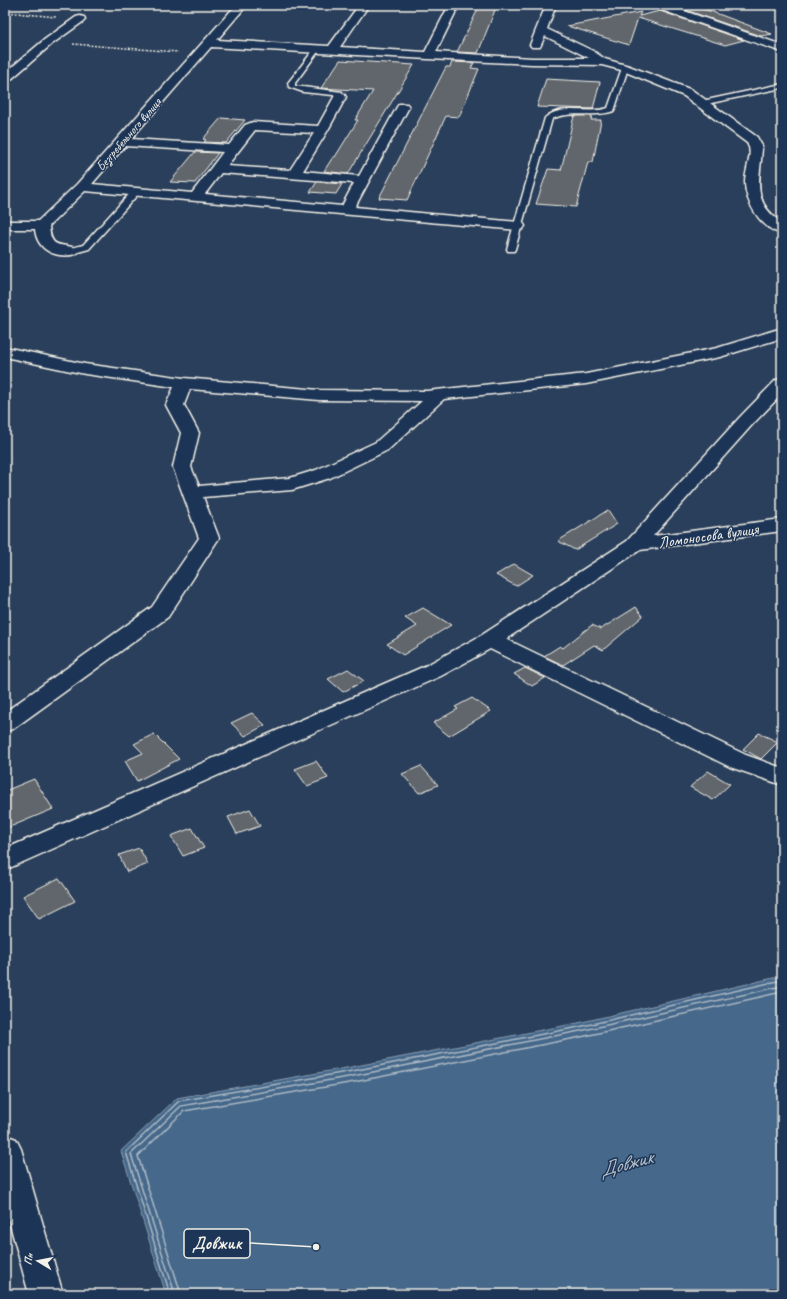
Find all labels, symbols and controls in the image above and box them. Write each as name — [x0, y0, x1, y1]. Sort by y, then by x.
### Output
street label: Безгребельного вулиця — [93, 94, 165, 174]
street label: Ломоносова вулиця — [657, 519, 760, 553]
water label: Довжик — [596, 1143, 659, 1183]
callout: Довжик — [184, 1229, 250, 1258]
text: Довжик — [192, 1233, 243, 1254]
north arrow — [18, 1241, 58, 1281]
text: Пн — [20, 1251, 36, 1266]

